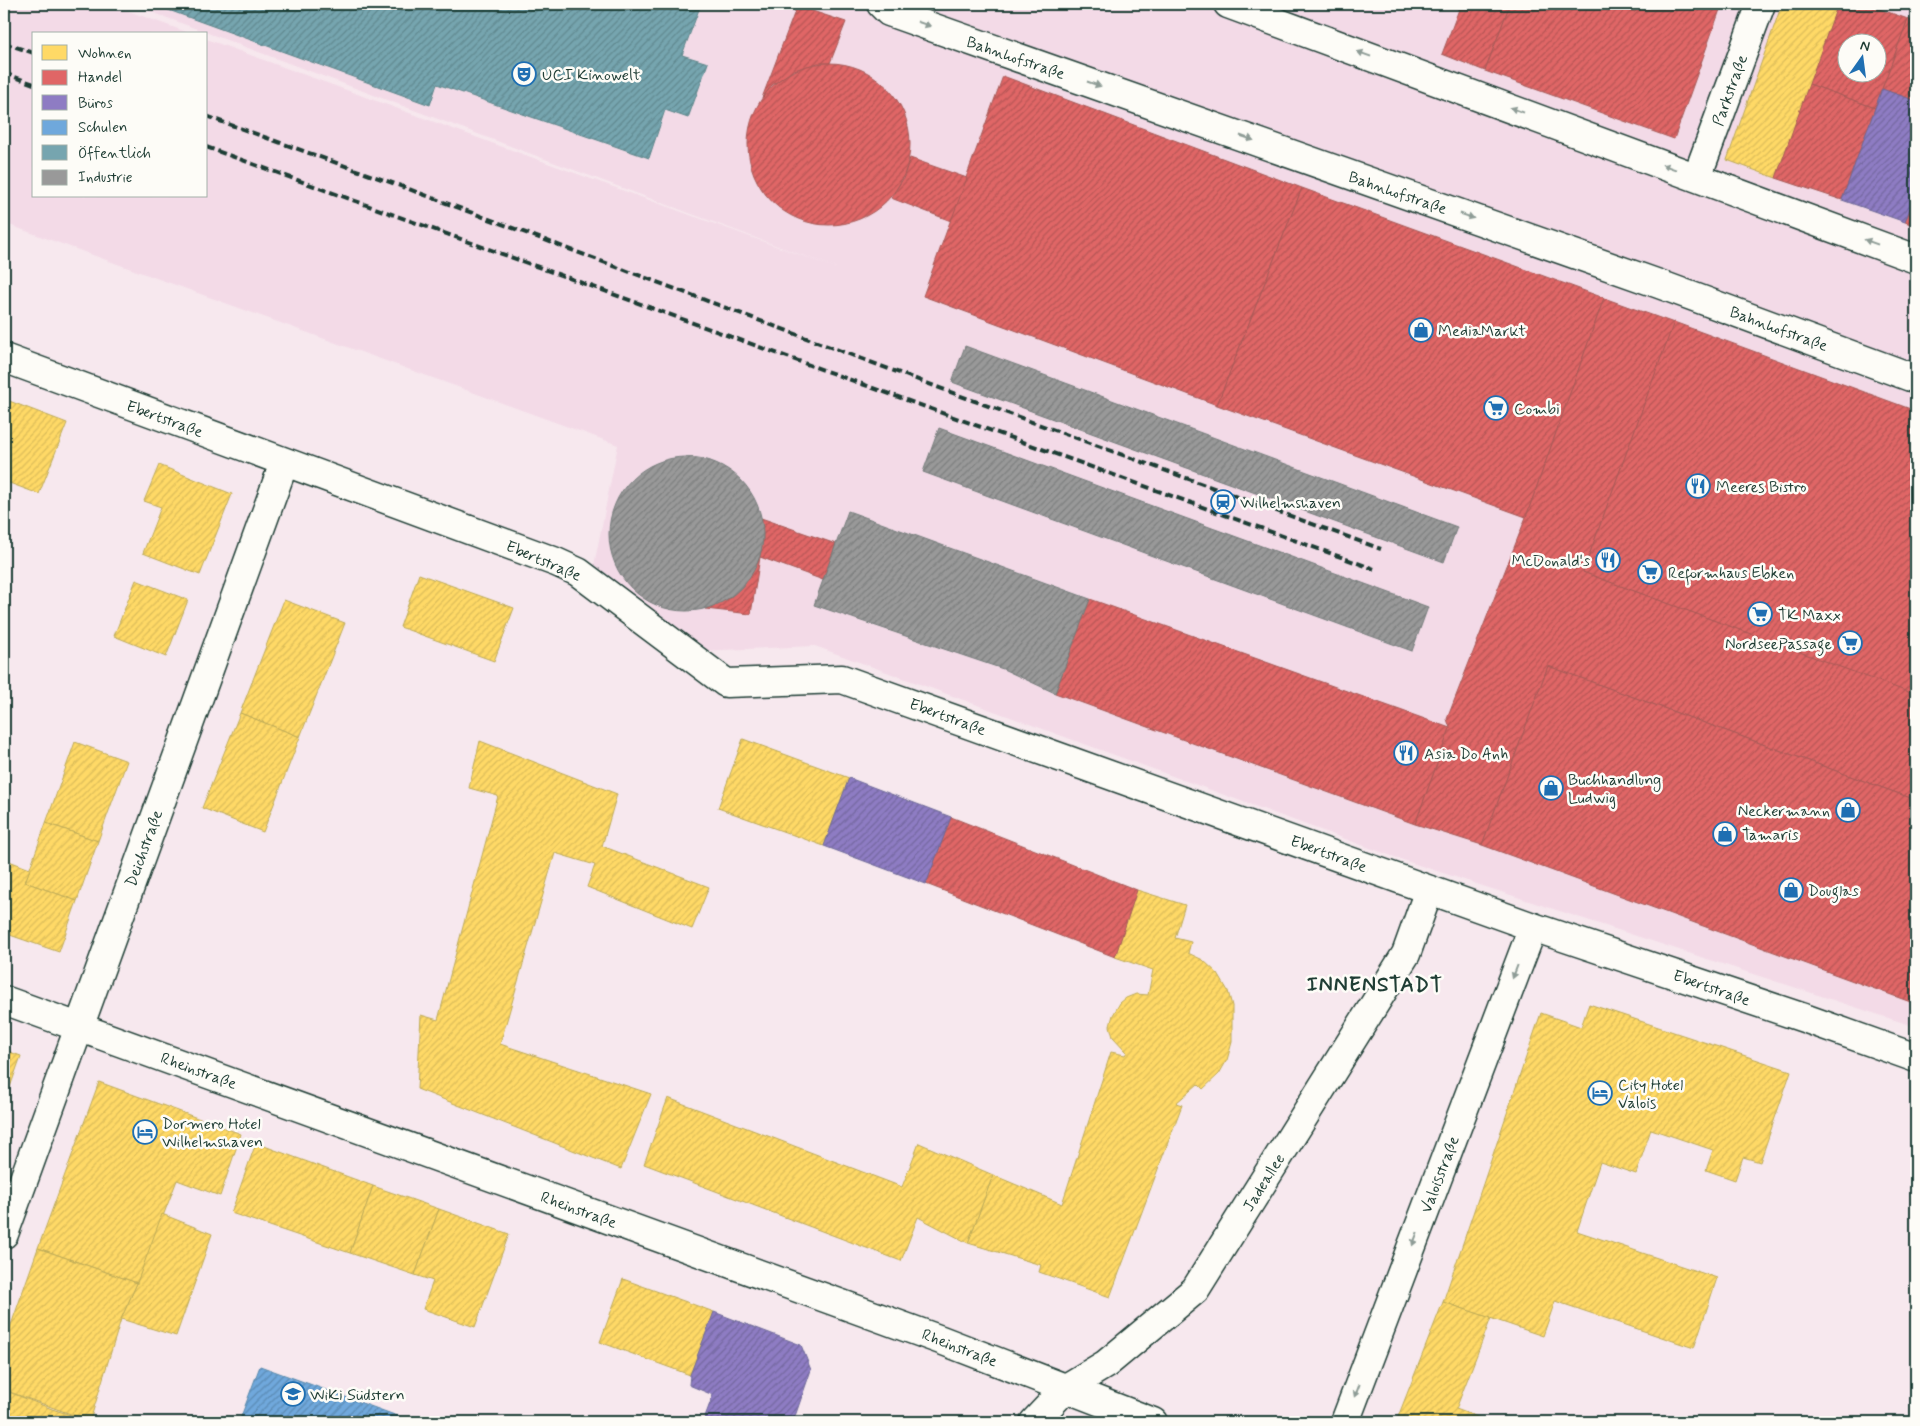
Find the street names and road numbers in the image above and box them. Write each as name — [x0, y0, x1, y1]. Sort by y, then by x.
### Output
street label: Bahnhofstraße — [963, 32, 1068, 85]
street label: Parkstraße — [1708, 52, 1753, 129]
street label: Bahnhofstraße — [1345, 167, 1450, 220]
street label: Bahnhofstraße — [1727, 302, 1831, 357]
street label: Ebertstraße — [123, 396, 206, 443]
street label: Ebertstraße — [502, 536, 585, 587]
street label: Ebertstraße — [906, 694, 989, 741]
street label: Deichstraße — [121, 807, 168, 890]
street label: Ebertstraße — [1287, 831, 1370, 878]
street label: Ebertstraße — [1670, 965, 1753, 1011]
street label: Rheinstraße — [158, 1048, 240, 1095]
street label: Valoisstraße — [1416, 1133, 1465, 1216]
street label: Jadeallee — [1238, 1150, 1290, 1216]
street label: Rheinstraße — [538, 1187, 620, 1234]
street label: Rheinstraße — [919, 1324, 1000, 1372]

